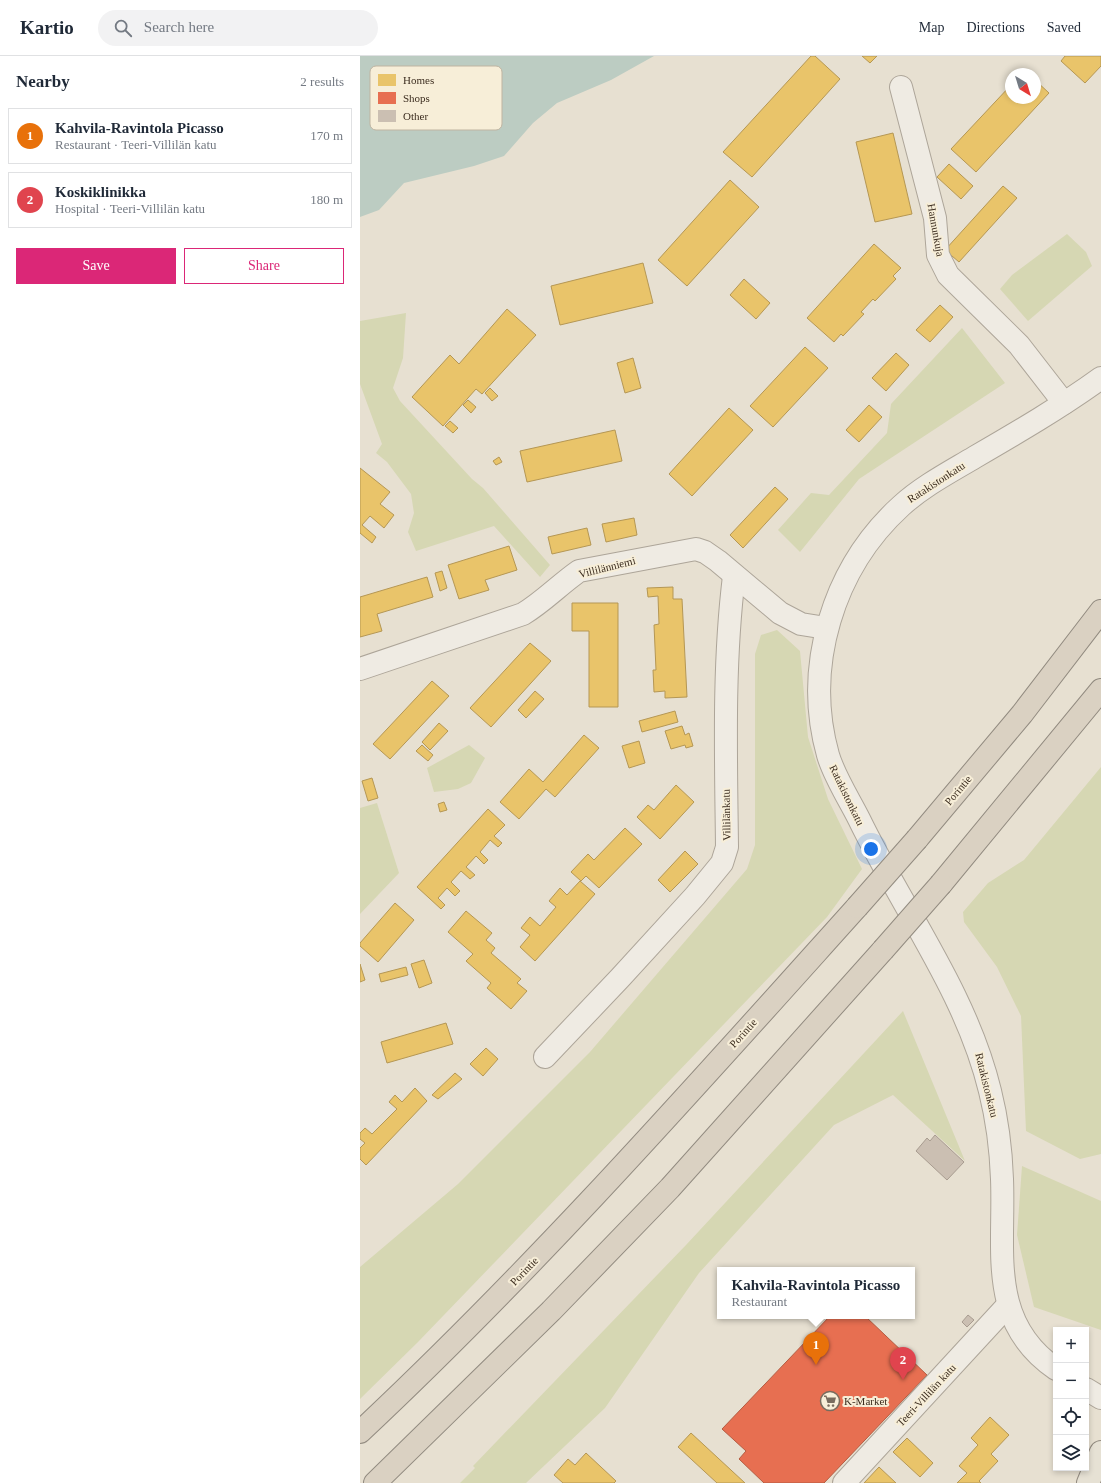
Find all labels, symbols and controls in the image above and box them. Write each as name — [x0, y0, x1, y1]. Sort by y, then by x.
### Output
search box — [98, 10, 378, 46]
text: Kartio — [20, 17, 74, 38]
icon: search — [112, 17, 134, 39]
text: Search here — [144, 19, 214, 35]
text: Map — [919, 20, 944, 35]
text: Directions — [966, 20, 1025, 35]
text: Saved — [1047, 20, 1081, 35]
legend — [370, 66, 502, 130]
north arrow — [1005, 68, 1041, 104]
text: Nearby — [16, 72, 70, 91]
text: 2 results — [300, 74, 344, 89]
text: Homes — [403, 74, 434, 86]
text: Shops — [403, 92, 430, 104]
text: Other — [403, 110, 428, 122]
text: Kahvila-Ravintola Picasso — [55, 120, 224, 136]
text: 1 — [27, 128, 33, 143]
text: 170 m — [310, 128, 343, 143]
text: Restaurant · Teeri-Villilän katu — [55, 137, 217, 152]
text: Koskiklinikka — [55, 184, 146, 200]
text: 2 — [27, 192, 33, 207]
text: 180 m — [310, 192, 343, 207]
text: Hospital · Teeri-Villilän katu — [55, 201, 205, 216]
street label: Hannunkuja — [925, 202, 947, 258]
button: Save — [16, 248, 176, 284]
button: Share — [184, 248, 344, 284]
street label: Ratakistonkatu — [905, 459, 967, 505]
street label: Villilänniemi — [577, 554, 637, 580]
street label: Ratakistonkatu — [827, 763, 867, 828]
street label: Porintie — [942, 773, 974, 807]
street label: Villilänkatu — [720, 788, 732, 841]
your location — [861, 839, 881, 859]
street label: Porintie — [727, 1016, 759, 1050]
street label: Ratakistonkatu — [973, 1052, 1001, 1119]
street label: Porintie — [508, 1254, 540, 1288]
popup — [717, 1267, 915, 1319]
text: Kahvila-Ravintola Picasso — [732, 1277, 900, 1293]
text: Restaurant — [732, 1294, 787, 1309]
map controls — [1053, 1327, 1089, 1471]
button: + — [1053, 1327, 1089, 1363]
pin: 1 — [803, 1332, 829, 1365]
pin: 2 — [890, 1347, 916, 1380]
street label: Teeri-Villilän katu — [894, 1361, 958, 1429]
button: − — [1053, 1363, 1089, 1399]
supermarket icon: K-Market — [819, 1390, 841, 1412]
place label: K-Market — [844, 1395, 887, 1407]
button: locate — [1053, 1399, 1089, 1435]
button: layers — [1053, 1435, 1089, 1471]

